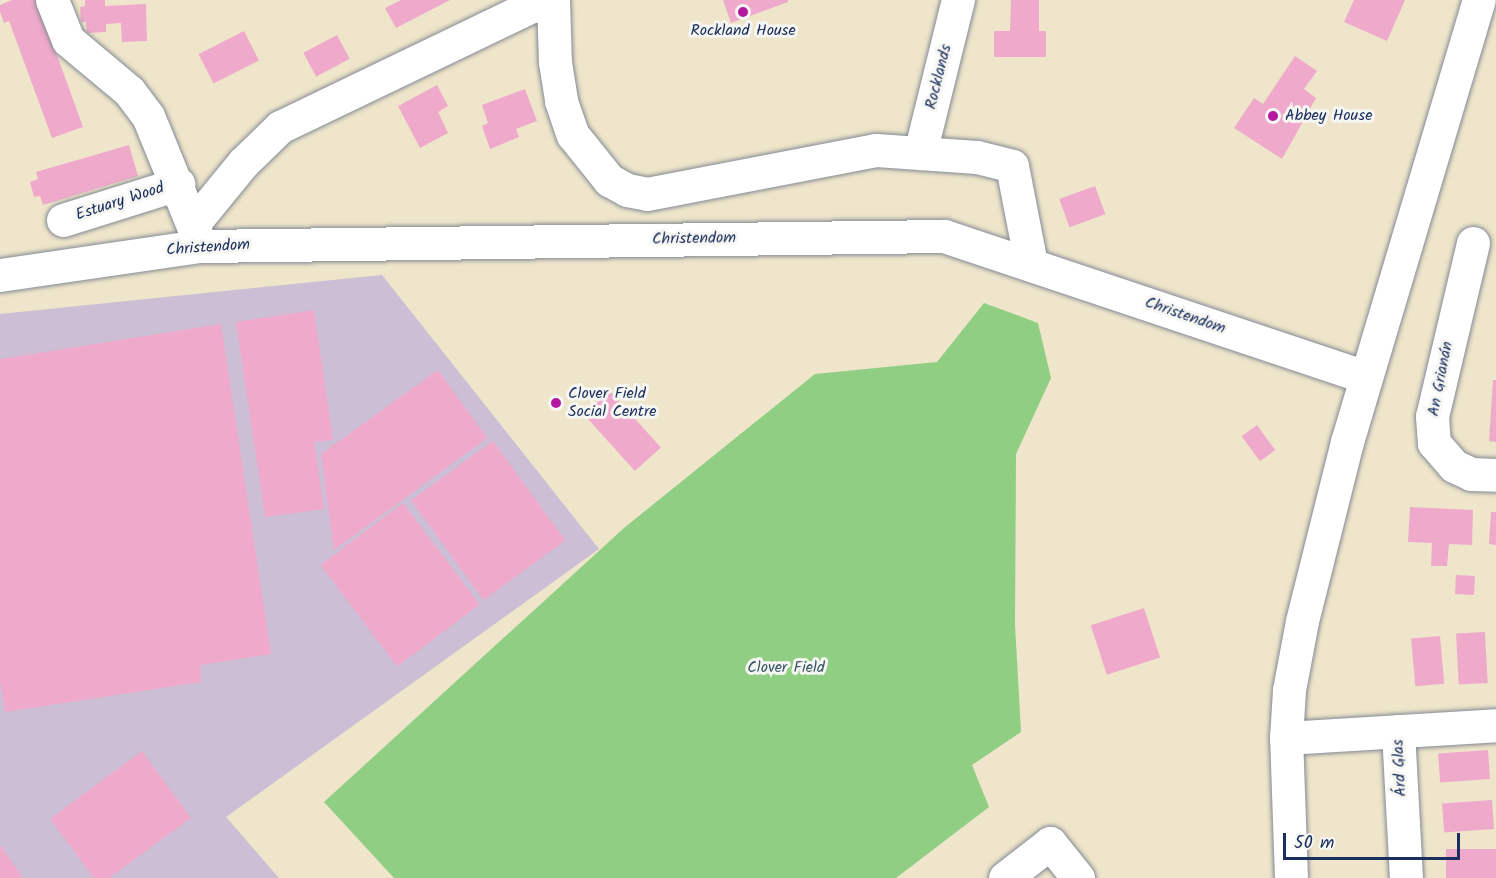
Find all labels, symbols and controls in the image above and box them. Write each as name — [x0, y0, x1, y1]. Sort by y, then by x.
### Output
marker: Rockland House — [736, 5, 750, 19]
place label: Rockland House — [690, 21, 796, 41]
street label: Rocklands — [922, 43, 956, 111]
place label: Abbey House — [1285, 106, 1372, 126]
marker: Abbey House — [1266, 109, 1280, 123]
street label: Estuary Wood — [73, 179, 167, 225]
street label: Christendom — [652, 229, 736, 249]
street label: Christendom — [165, 235, 251, 261]
street label: Christendom — [1142, 293, 1228, 339]
street label: An Grianán — [1424, 340, 1458, 418]
place label: Clover Field Social Centre — [568, 384, 657, 422]
marker: Clover Field Social Centre — [549, 396, 563, 410]
park label: Clover Field — [747, 658, 825, 678]
street label: Árd Glas — [1389, 739, 1411, 797]
scale bar — [1286, 821, 1463, 859]
text: 50 m — [1294, 829, 1334, 858]

